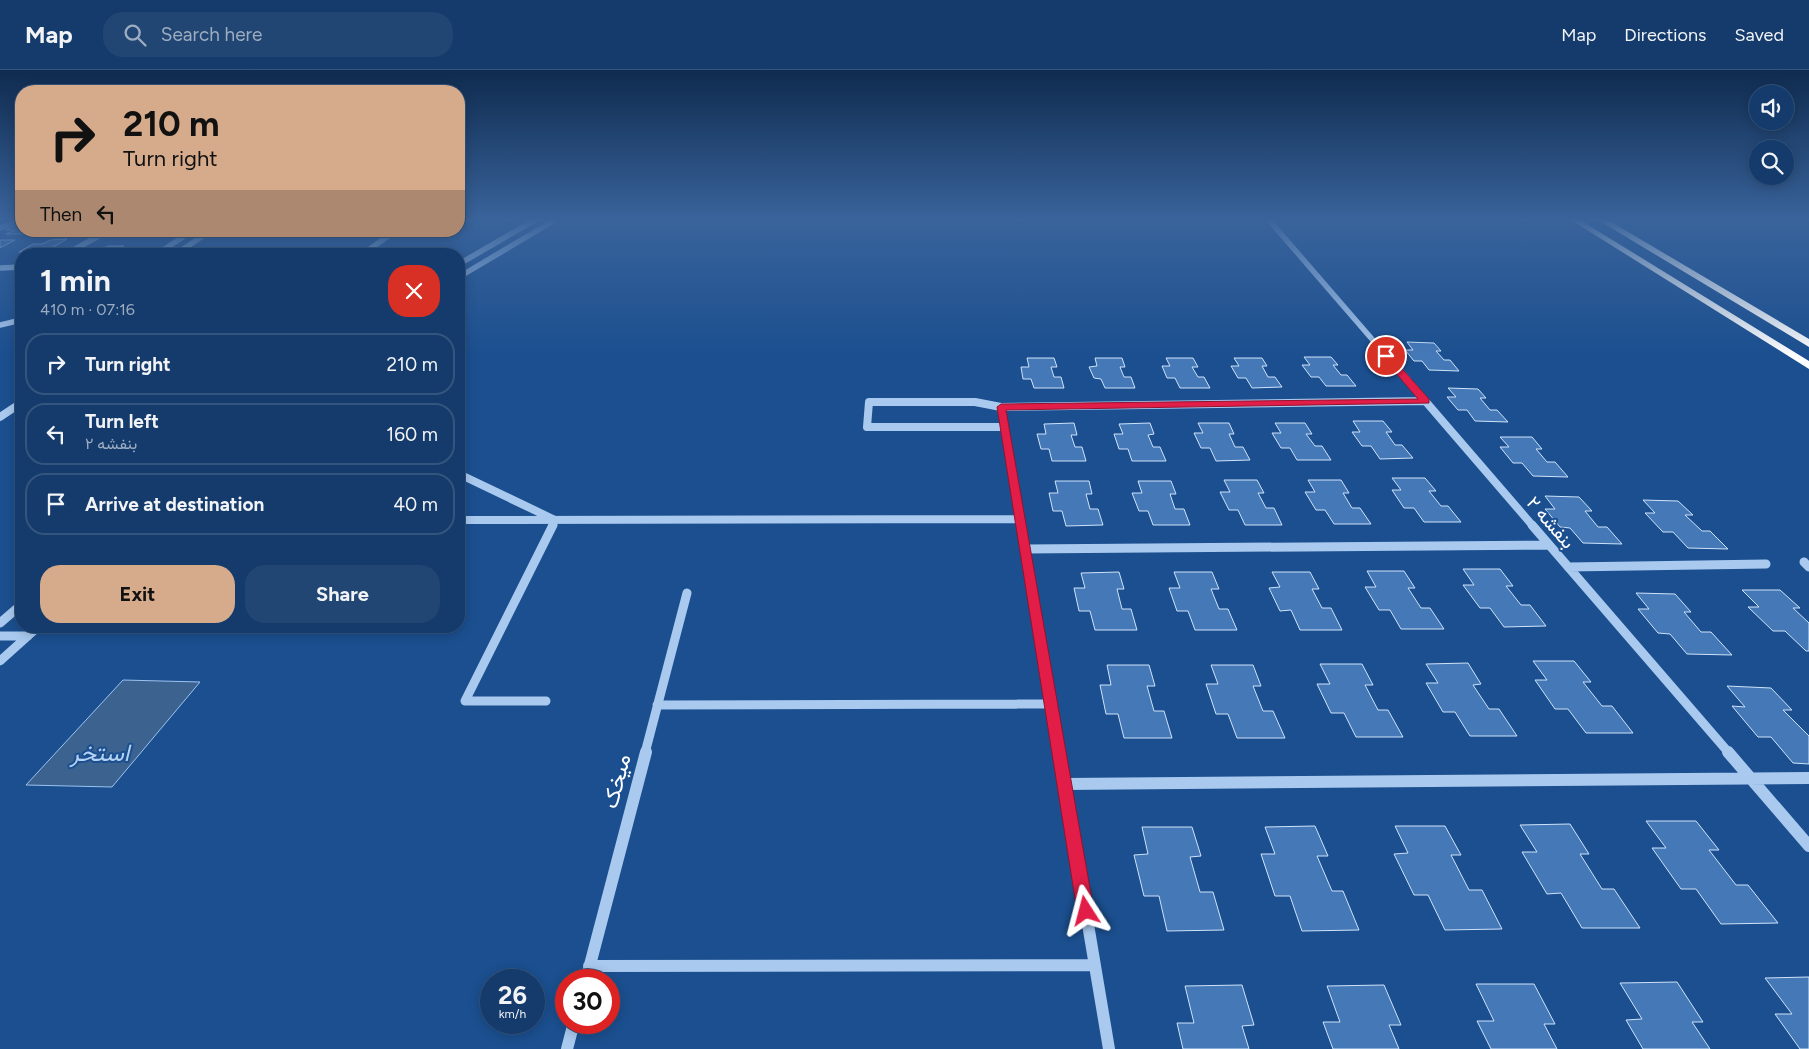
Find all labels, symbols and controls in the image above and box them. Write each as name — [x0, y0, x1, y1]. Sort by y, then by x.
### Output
search box — [103, 12, 453, 57]
text: Map — [25, 20, 73, 49]
icon: search — [121, 21, 149, 49]
text: Search here — [161, 23, 262, 46]
text: Map — [1561, 24, 1596, 46]
text: Directions — [1624, 24, 1706, 46]
text: Saved — [1734, 24, 1784, 46]
map controls — [1749, 85, 1794, 185]
button: sound — [1749, 85, 1794, 130]
text: 210 m — [123, 103, 220, 145]
icon: right — [40, 105, 105, 170]
button: search — [1749, 140, 1794, 185]
text: Turn right — [123, 145, 218, 172]
icon: left — [92, 200, 120, 228]
text: Then — [40, 203, 82, 226]
text: 1 min — [40, 262, 111, 299]
button: close — [388, 265, 440, 317]
text: 410 m · 07:16 — [40, 300, 135, 319]
pin — [1365, 335, 1407, 377]
icon: arrive — [1372, 342, 1400, 370]
icon: right — [42, 350, 70, 378]
text: Turn right — [85, 353, 171, 376]
text: 210 m — [386, 353, 438, 376]
text: Turn left — [85, 410, 159, 433]
icon: left — [42, 420, 70, 448]
text: 160 m — [386, 423, 438, 446]
text: بنفشه ۲ — [85, 434, 137, 453]
icon: arrive — [42, 490, 70, 518]
street label: بنفشه ۲ — [1522, 491, 1580, 553]
text: Arrive at destination — [85, 493, 264, 516]
text: 40 m — [393, 493, 438, 516]
button: Exit — [40, 565, 235, 623]
button: Share — [245, 565, 440, 623]
water label: استخر — [69, 738, 132, 768]
street label: میخک — [596, 751, 637, 811]
position arrow — [1059, 884, 1111, 936]
speed limit sign: 30 — [555, 969, 620, 1034]
text: 26 — [498, 980, 527, 1010]
text: km/h — [499, 1007, 526, 1021]

